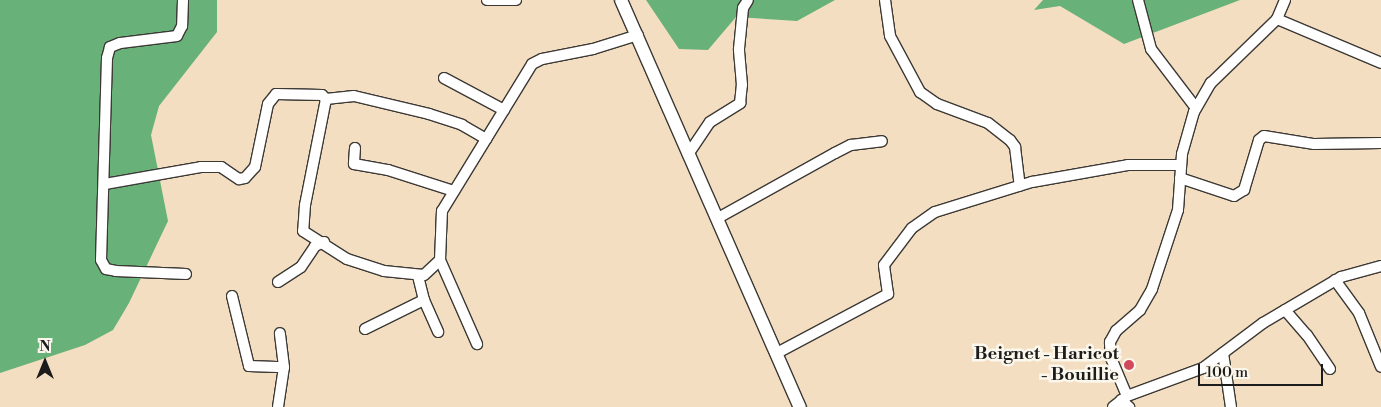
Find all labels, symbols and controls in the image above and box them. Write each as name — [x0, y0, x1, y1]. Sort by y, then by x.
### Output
north arrow — [20, 337, 70, 387]
text: N — [39, 338, 51, 356]
place label: Beignet - Haricot - Bouillie — [974, 344, 1119, 386]
scale bar — [1201, 354, 1326, 386]
marker: Beignet - Haricot - Bouillie — [1123, 359, 1135, 371]
text: 100 m — [1206, 363, 1248, 382]

